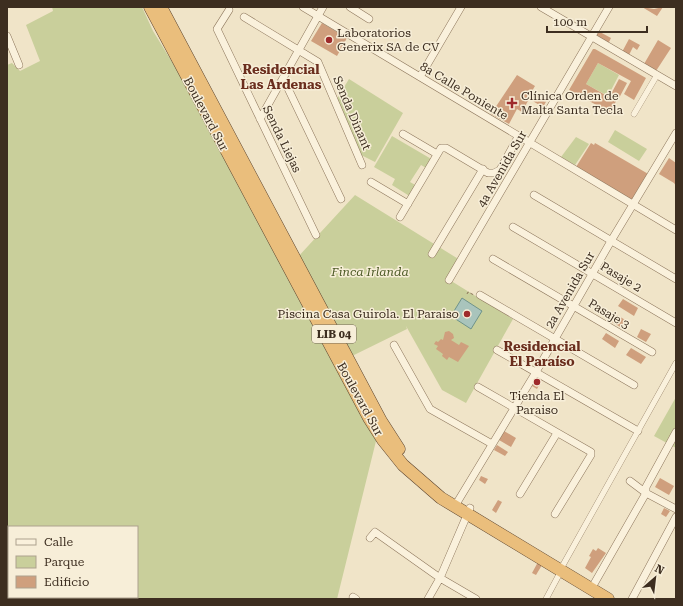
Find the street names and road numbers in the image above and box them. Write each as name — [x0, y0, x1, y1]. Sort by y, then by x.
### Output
street label: 8a Calle Poniente — [418, 59, 511, 123]
street label: Senda Dinant — [330, 74, 374, 152]
street label: Boulevard Sur — [181, 75, 231, 153]
street label: Senda Liejas — [260, 103, 304, 175]
street label: 4a Avenida Sur — [474, 128, 530, 210]
street label: 2a Avenida Sur — [542, 249, 598, 331]
street label: Pasaje 2 — [598, 259, 645, 295]
street label: Pasaje 3 — [586, 296, 633, 332]
road number: LIB 04 — [312, 325, 356, 343]
street label: Boulevard Sur — [334, 360, 386, 438]

